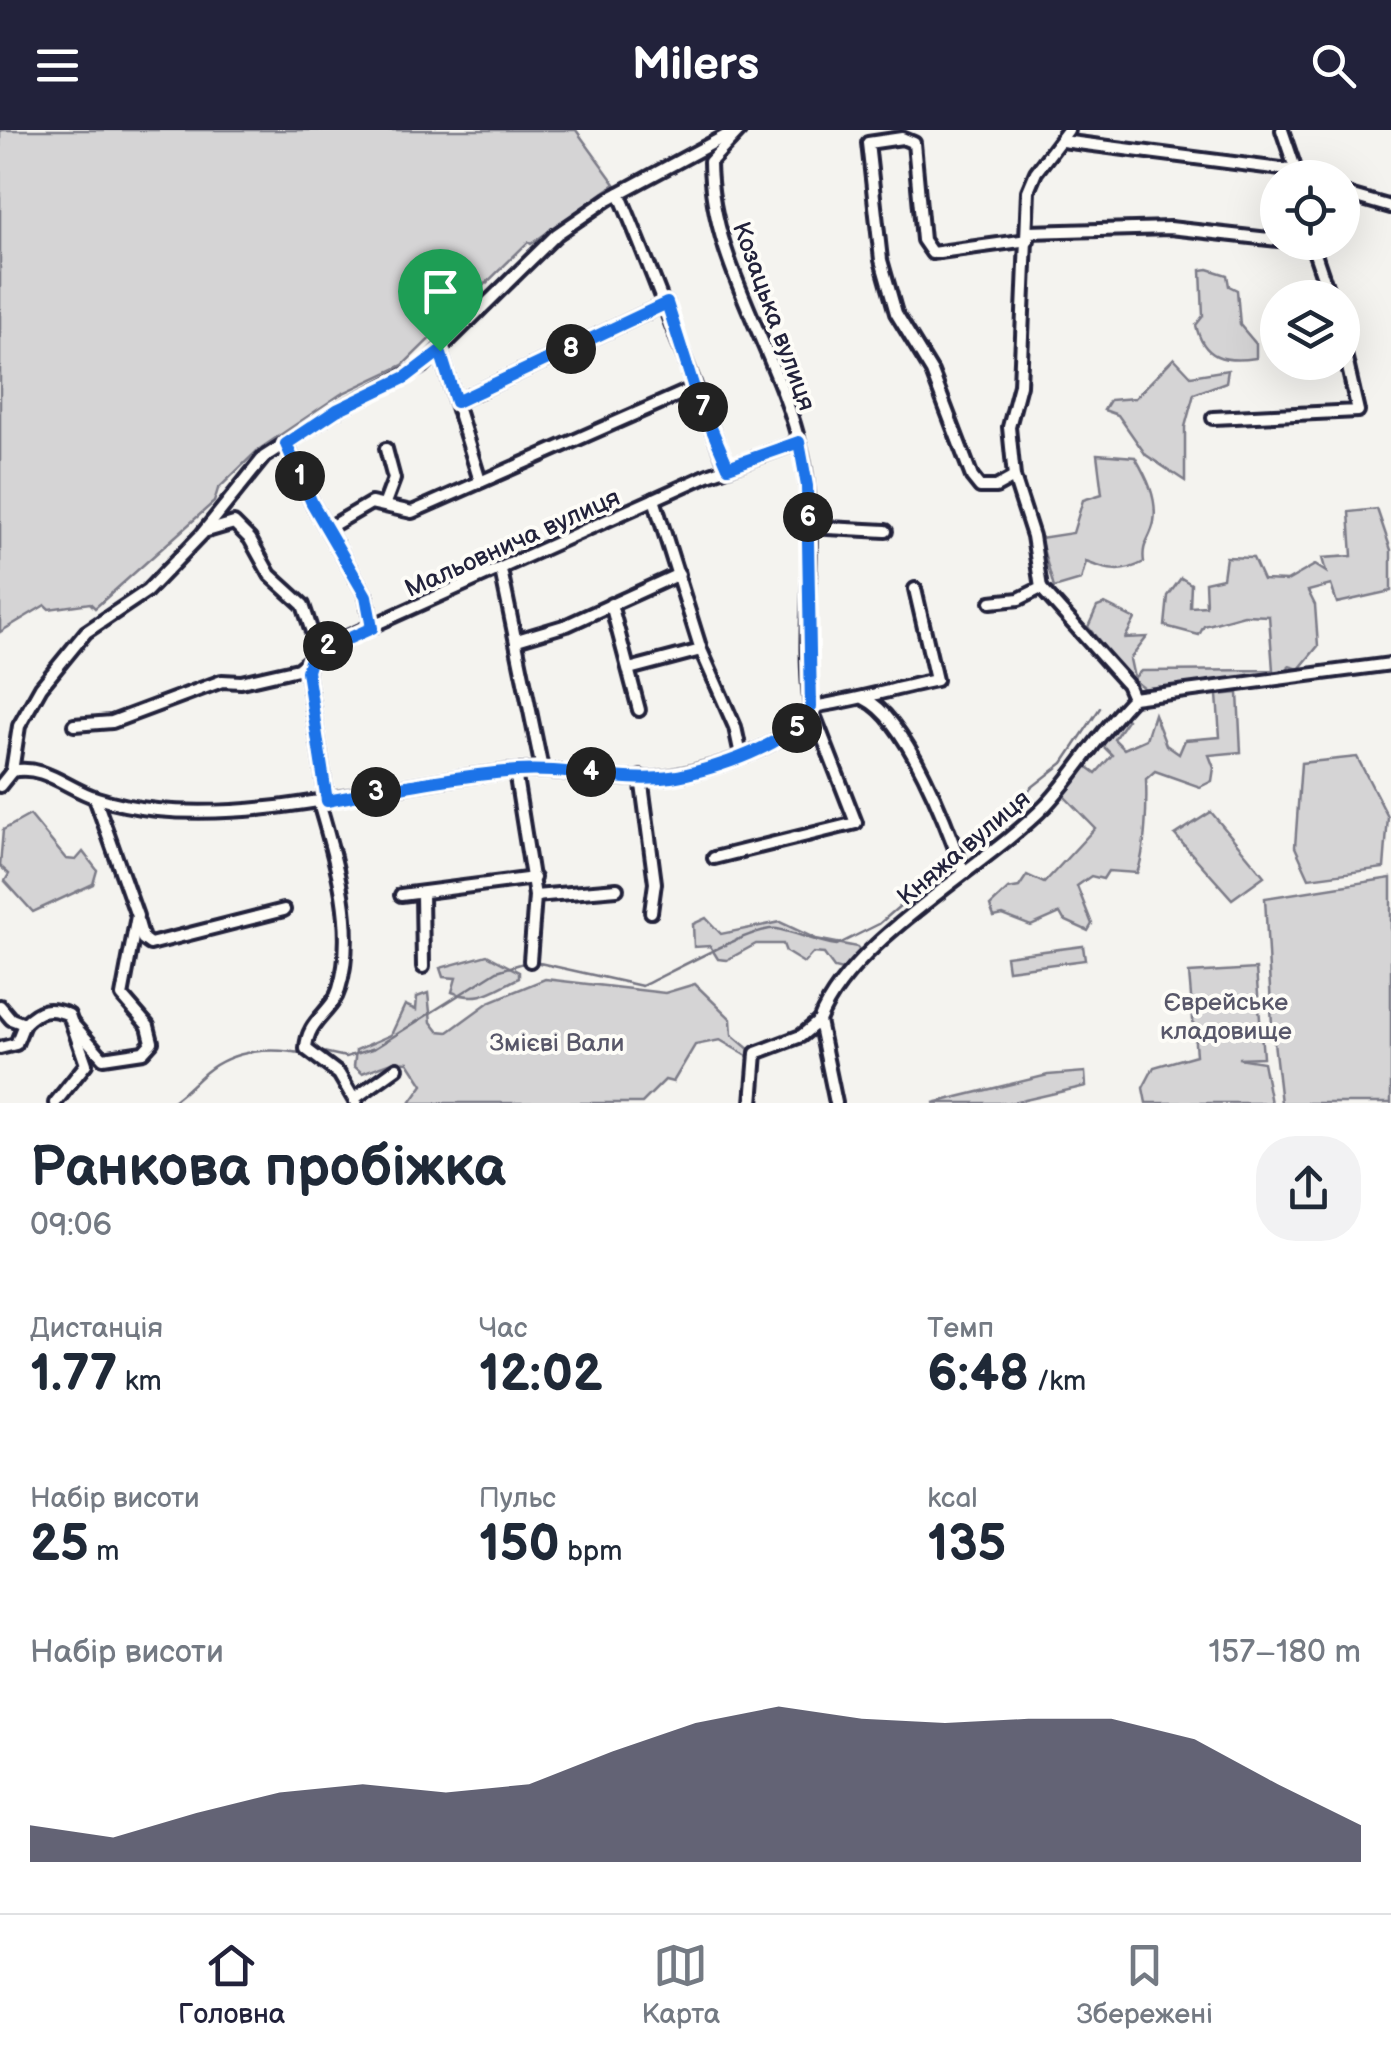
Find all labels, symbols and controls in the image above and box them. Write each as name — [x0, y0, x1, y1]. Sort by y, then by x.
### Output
icon: menu — [30, 38, 85, 93]
text: Milers — [632, 38, 759, 93]
icon: search — [1306, 38, 1361, 93]
map controls — [1260, 160, 1360, 380]
button: locate — [1260, 160, 1360, 260]
street label: Козацька вулиця — [725, 218, 822, 415]
pin — [398, 249, 483, 352]
icon: arrive — [413, 264, 468, 319]
button: layers — [1260, 280, 1360, 380]
pin: 8 — [546, 324, 596, 374]
text: 8 — [563, 332, 579, 365]
pin: 7 — [678, 382, 728, 432]
text: 7 — [695, 390, 711, 423]
pin: 1 — [275, 451, 325, 501]
text: 1 — [294, 459, 306, 492]
street label: Мальовнича вулиця — [400, 482, 625, 605]
pin: 6 — [783, 492, 833, 542]
text: 6 — [800, 500, 816, 533]
pin: 2 — [303, 621, 353, 671]
text: 2 — [320, 629, 336, 662]
pin: 5 — [772, 703, 822, 753]
text: 5 — [789, 711, 805, 744]
pin: 4 — [566, 747, 616, 797]
text: 4 — [583, 755, 599, 788]
pin: 3 — [351, 767, 401, 817]
text: 3 — [368, 775, 384, 808]
street label: Княжа вулиця — [891, 784, 1037, 913]
park label: Єврейське кладовище — [1160, 987, 1292, 1047]
park label: Змієві Вали — [489, 1028, 625, 1059]
text: Ранкова пробіжка — [30, 1135, 506, 1202]
button: share — [1256, 1136, 1361, 1241]
text: 09:06 — [30, 1206, 112, 1245]
text: Дистанція — [30, 1312, 163, 1345]
text: Час — [479, 1312, 528, 1345]
text: Темп — [927, 1312, 994, 1345]
text: 1.77 — [30, 1345, 117, 1405]
text: 12:02 — [479, 1345, 603, 1405]
text: 6:48 — [927, 1345, 1029, 1405]
text: km — [117, 1365, 162, 1398]
text: /km — [1029, 1365, 1086, 1398]
text: Набір висоти — [30, 1482, 200, 1515]
text: Пульс — [479, 1482, 556, 1515]
text: kcal — [927, 1482, 978, 1515]
text: 25 — [30, 1515, 89, 1575]
text: 150 — [479, 1515, 560, 1575]
text: 135 — [927, 1515, 1006, 1575]
text: m — [89, 1535, 120, 1568]
text: bpm — [560, 1535, 622, 1568]
text: Набір висоти — [30, 1633, 224, 1672]
text: 157–180 m — [1209, 1633, 1361, 1672]
tab: Головна — [178, 1938, 285, 2031]
tab: Карта — [641, 1938, 720, 2031]
tab: Збережені — [1076, 1938, 1213, 2031]

